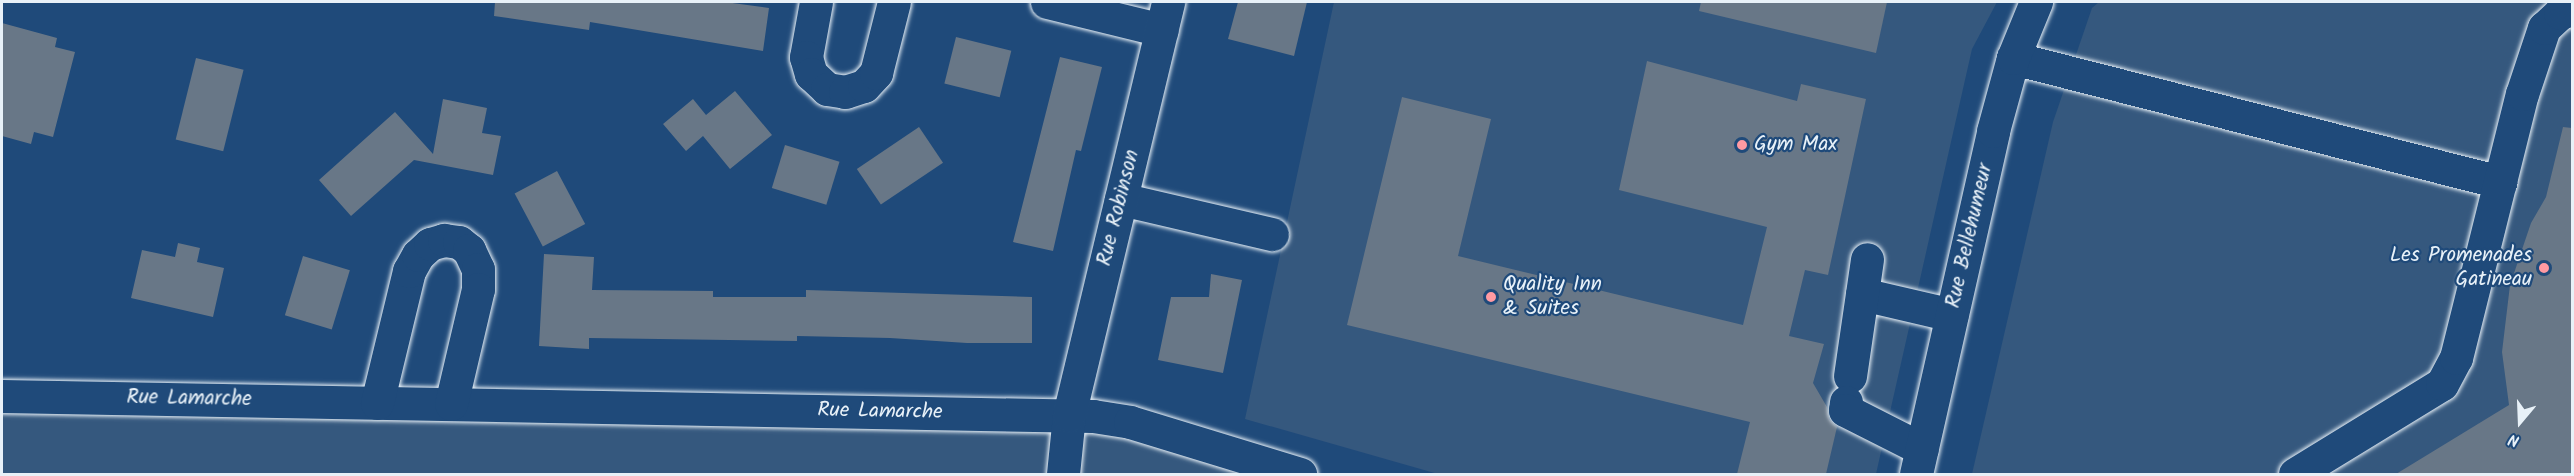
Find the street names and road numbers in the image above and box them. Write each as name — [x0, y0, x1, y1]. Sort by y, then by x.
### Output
street label: Rue Robinson — [1092, 147, 1146, 269]
street label: Rue Bellehumeur — [1941, 161, 1999, 311]
street label: Rue Lamarche — [126, 385, 252, 413]
street label: Rue Lamarche — [817, 398, 943, 426]

